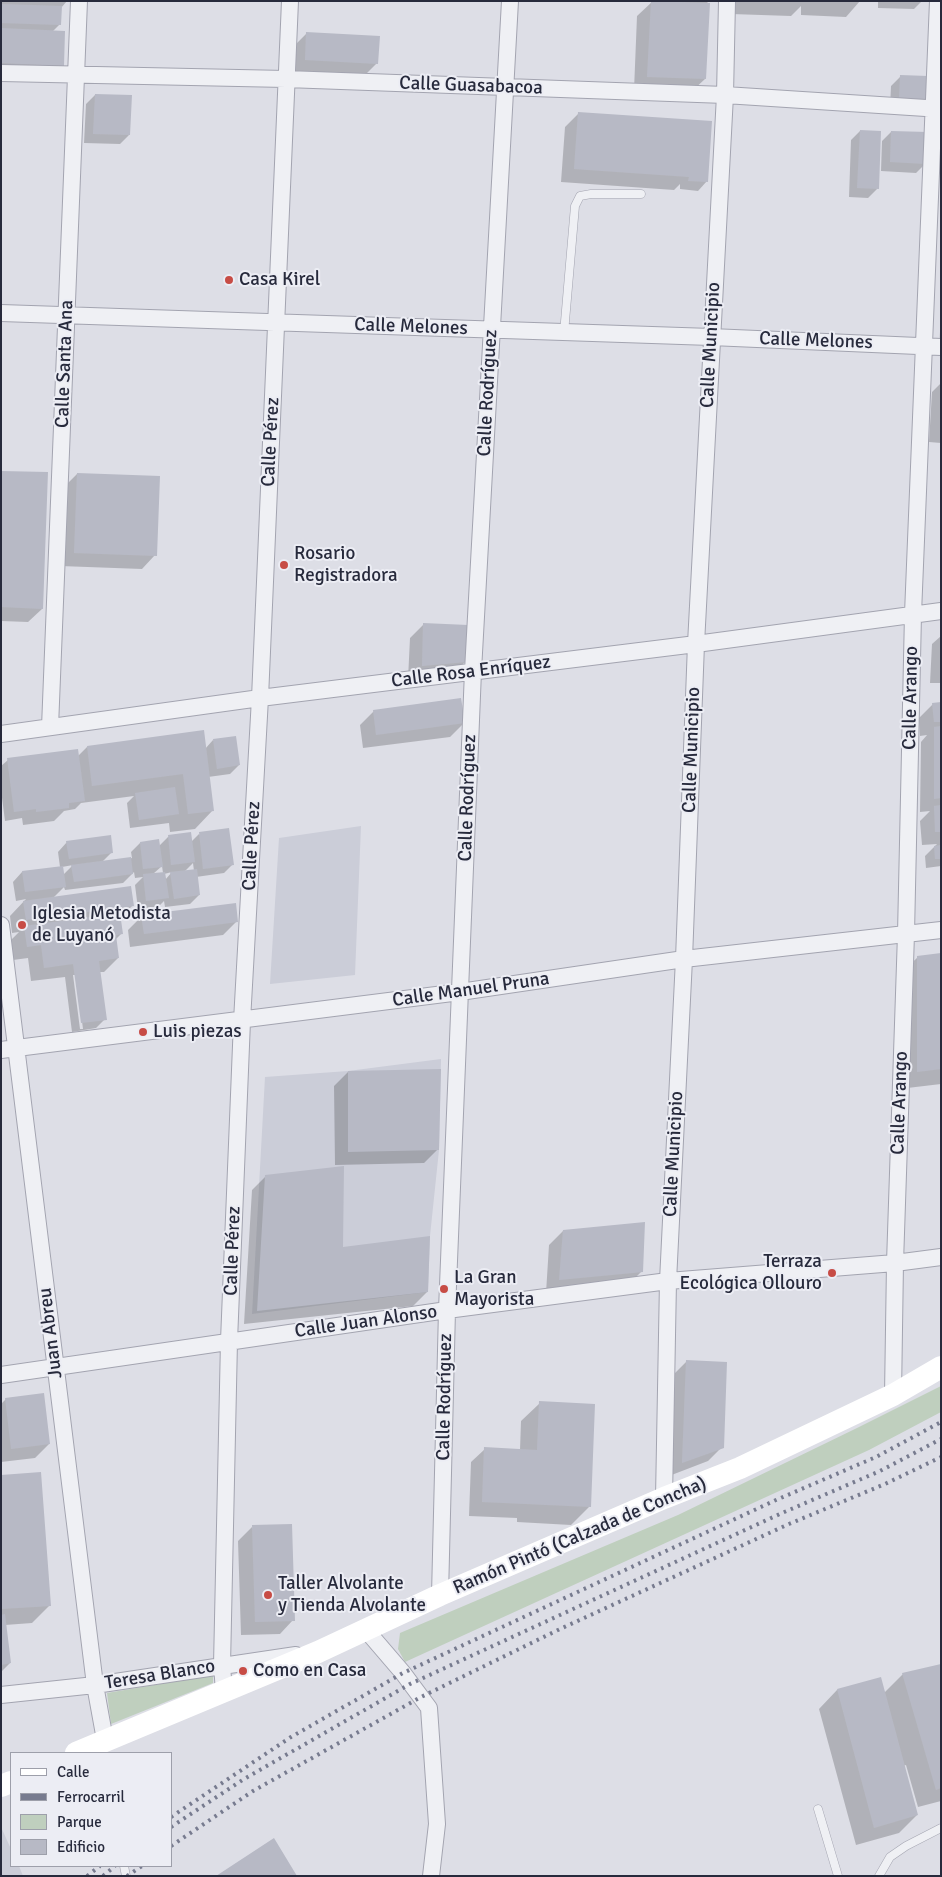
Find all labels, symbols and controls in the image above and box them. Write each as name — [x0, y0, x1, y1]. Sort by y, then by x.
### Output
street label: Calle Guasabacoa — [399, 72, 543, 100]
place label: Casa Kirel — [239, 269, 320, 291]
marker: Casa Kirel — [223, 274, 235, 286]
street label: Calle Municipio — [696, 281, 726, 409]
street label: Calle Santa Ana — [51, 300, 79, 428]
street label: Calle Melones — [354, 314, 468, 340]
street label: Calle Melones — [759, 328, 873, 354]
street label: Calle Rodríguez — [473, 329, 503, 457]
street label: Calle Pérez — [257, 397, 285, 487]
place label: Rosario Registradora — [294, 543, 398, 587]
marker: Rosario Registradora — [278, 559, 290, 571]
street label: Calle Arango — [899, 646, 923, 750]
street label: Calle Rosa Enríquez — [390, 651, 552, 693]
street label: Calle Municipio — [678, 687, 706, 813]
street label: Calle Rodríguez — [454, 734, 482, 862]
street label: Calle Pérez — [238, 801, 266, 891]
place label: Iglesia Metodista de Luyanó — [32, 903, 171, 947]
marker: Iglesia Metodista de Luyanó — [16, 919, 28, 931]
street label: Calle Manuel Pruna — [391, 968, 551, 1012]
place label: Luis piezas — [153, 1021, 242, 1043]
marker: Luis piezas — [137, 1026, 149, 1038]
street label: Calle Arango — [887, 1051, 913, 1155]
street label: Calle Municipio — [659, 1090, 689, 1218]
street label: Calle Pérez — [220, 1206, 246, 1296]
place label: Terraza Ecológica Ollouro — [680, 1251, 822, 1295]
place label: La Gran Mayorista — [454, 1267, 534, 1311]
marker: Terraza Ecológica Ollouro — [826, 1267, 838, 1279]
marker: La Gran Mayorista — [438, 1283, 450, 1295]
street label: Juan Abreu — [34, 1286, 68, 1380]
street label: Calle Juan Alonso — [293, 1301, 439, 1343]
street label: Calle Rodríguez — [432, 1333, 458, 1461]
street label: Ramón Pintó (Calzada de Concha) — [450, 1472, 710, 1600]
place label: Taller Alvolante y Tienda Alvolante — [278, 1573, 426, 1617]
marker: Taller Alvolante y Tienda Alvolante — [262, 1589, 274, 1601]
street label: Teresa Blanco — [103, 1655, 217, 1695]
place label: Como en Casa — [253, 1660, 366, 1682]
marker: Como en Casa — [237, 1665, 249, 1677]
legend — [10, 1752, 172, 1867]
text: Calle — [57, 1763, 90, 1781]
text: Ferrocarril — [57, 1788, 125, 1806]
text: Parque — [57, 1813, 102, 1831]
text: Edificio — [57, 1838, 105, 1856]

